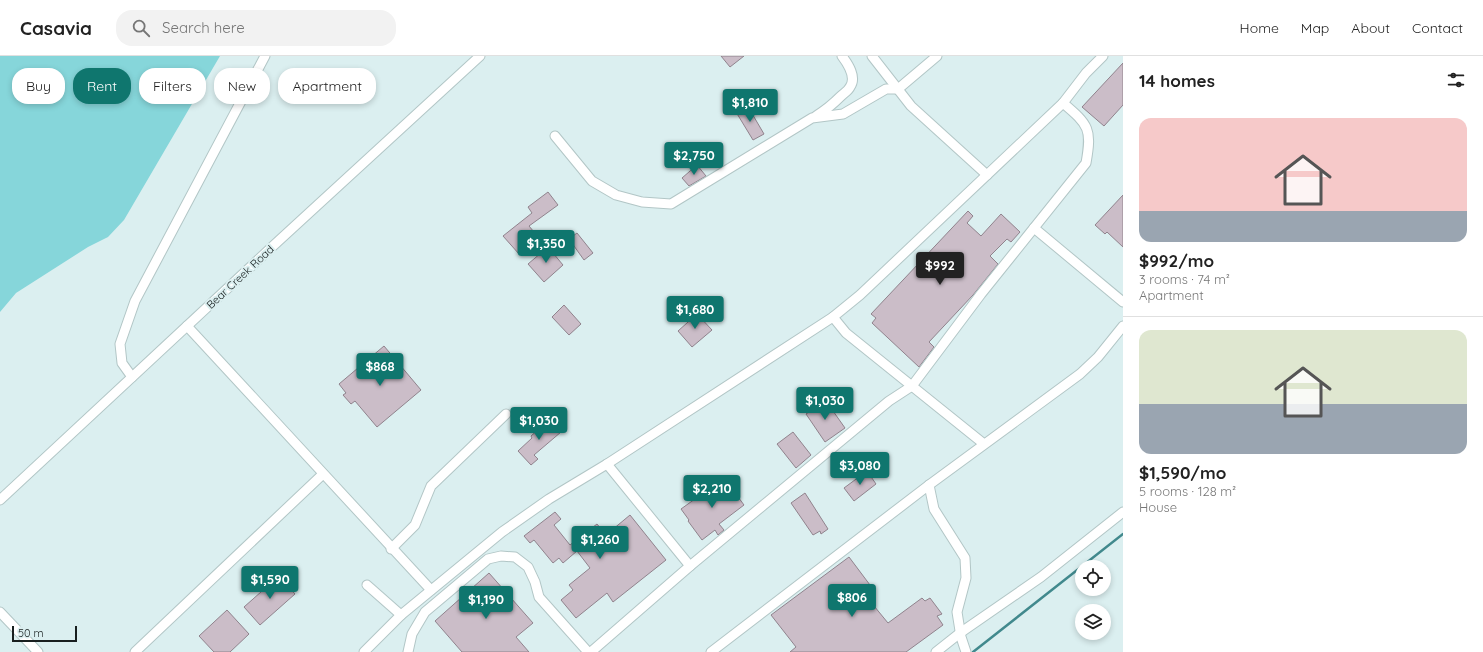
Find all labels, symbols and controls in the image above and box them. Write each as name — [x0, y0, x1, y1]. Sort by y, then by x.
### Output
search box — [116, 10, 396, 46]
text: Casavia — [20, 16, 92, 40]
icon: search — [130, 17, 152, 39]
text: Search here — [162, 18, 245, 37]
text: Home — [1240, 19, 1279, 37]
text: Map — [1301, 19, 1329, 37]
text: About — [1351, 19, 1390, 37]
text: Contact — [1412, 19, 1463, 37]
chip: Buy — [12, 68, 65, 104]
chip: Rent — [73, 68, 131, 104]
chip: Filters — [139, 68, 206, 104]
chip: New — [214, 68, 270, 104]
chip: Apartment — [278, 68, 376, 104]
icon: filters — [1445, 69, 1467, 91]
text: 14 homes — [1139, 70, 1215, 91]
pin: $1,810 — [717, 89, 783, 123]
text: $1,810 — [732, 94, 768, 110]
pin: $2,750 — [661, 142, 727, 176]
icon: home — [1267, 144, 1339, 216]
text: $2,750 — [673, 147, 715, 163]
pin: $1,350 — [513, 230, 579, 264]
text: $1,350 — [527, 235, 565, 251]
street label: Bear Creek Road — [203, 242, 277, 312]
text: $992/mo — [1139, 250, 1214, 271]
pin: $992 — [916, 252, 964, 286]
text: $992 — [925, 257, 955, 273]
text: 3 rooms · 74 m² — [1139, 271, 1230, 287]
text: Apartment — [1139, 287, 1204, 303]
pin: $1,680 — [662, 296, 728, 330]
text: $1,680 — [676, 301, 714, 317]
pin: $868 — [356, 353, 404, 387]
icon: home — [1267, 356, 1339, 428]
text: $868 — [365, 358, 395, 374]
pin: $1,030 — [792, 387, 858, 421]
text: $1,030 — [805, 392, 845, 408]
pin: $1,030 — [506, 407, 572, 441]
text: $1,030 — [519, 412, 559, 428]
pin: $3,080 — [827, 452, 893, 486]
text: $3,080 — [839, 457, 881, 473]
text: $1,590/mo — [1139, 462, 1226, 483]
pin: $2,210 — [679, 475, 745, 509]
text: $2,210 — [692, 480, 732, 496]
text: 5 rooms · 128 m² — [1139, 483, 1236, 499]
text: House — [1139, 499, 1177, 515]
pin: $1,260 — [567, 526, 633, 560]
text: $1,260 — [581, 531, 619, 547]
map controls — [1075, 560, 1111, 640]
button: locate — [1075, 560, 1111, 596]
pin: $1,590 — [237, 566, 303, 600]
text: $1,590 — [250, 571, 290, 587]
pin: $806 — [828, 584, 876, 618]
pin: $1,190 — [453, 586, 519, 620]
text: $806 — [837, 589, 867, 605]
text: $1,190 — [468, 591, 504, 607]
button: layers — [1075, 604, 1111, 640]
scale bar — [12, 624, 77, 643]
text: 50 m — [18, 626, 44, 640]

